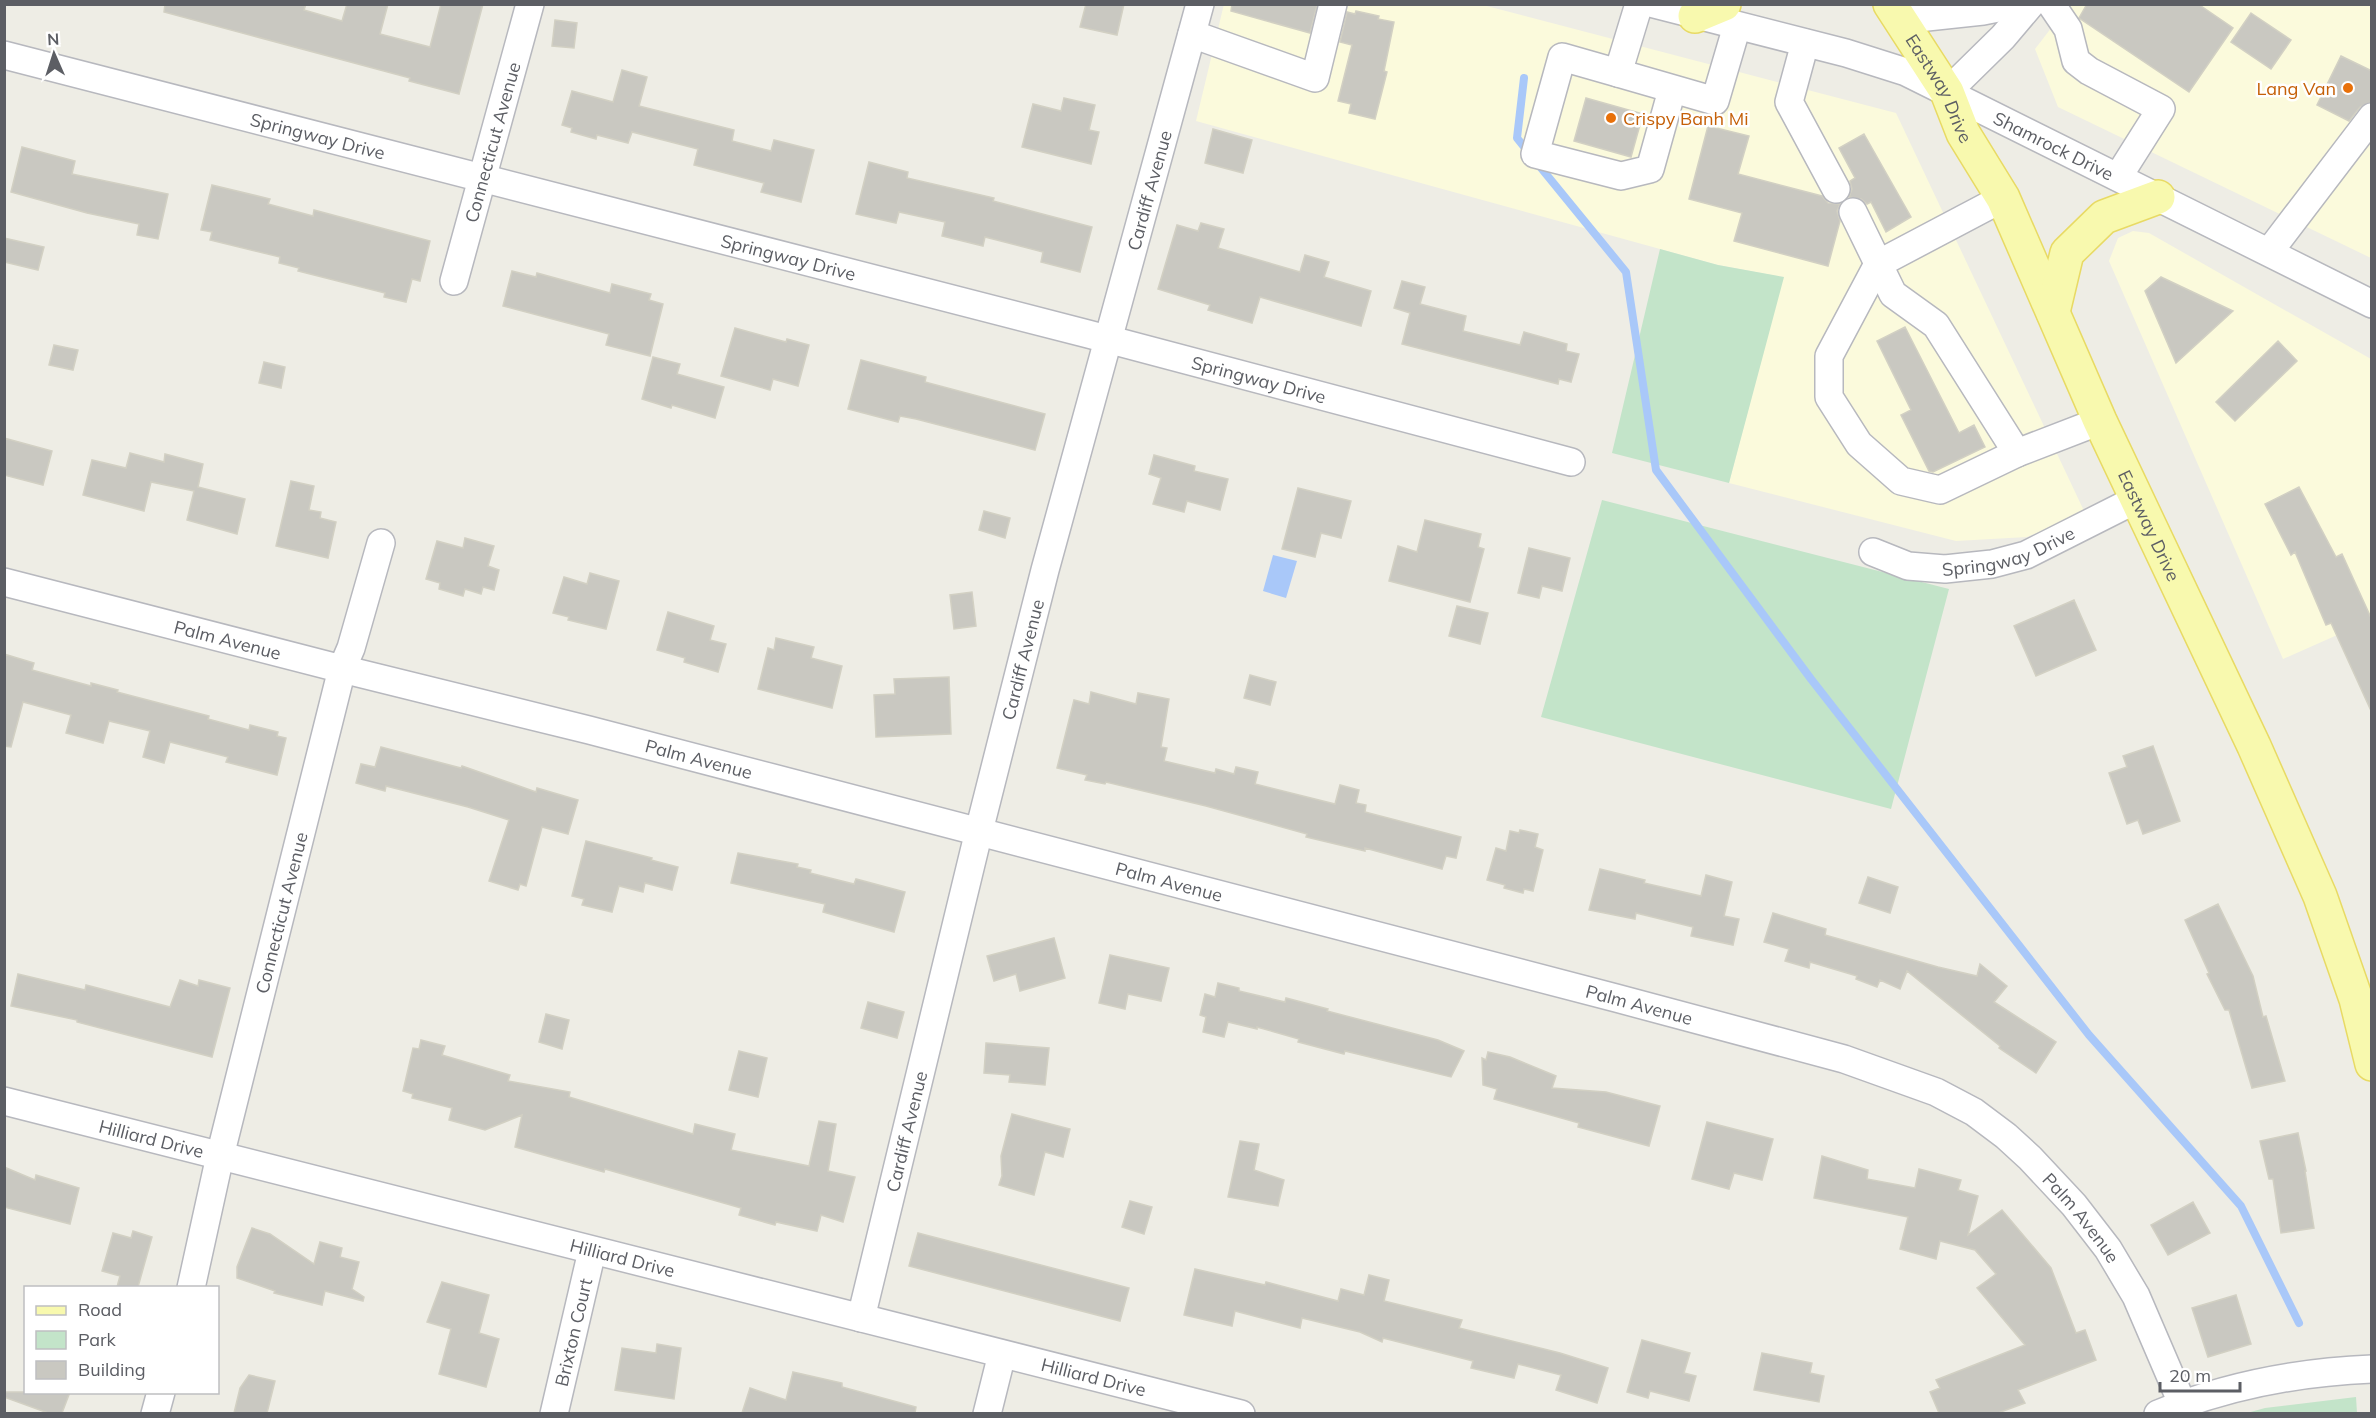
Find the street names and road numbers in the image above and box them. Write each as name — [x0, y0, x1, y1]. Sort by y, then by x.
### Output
street label: Eastway Drive — [1901, 29, 1978, 147]
street label: Connecticut Avenue — [459, 59, 525, 225]
street label: Shamrock Drive — [1990, 106, 2118, 185]
street label: Springway Drive — [248, 107, 388, 164]
street label: Cardiff Avenue — [1122, 128, 1176, 253]
street label: Springway Drive — [719, 229, 858, 285]
street label: Springway Drive — [1189, 350, 1329, 408]
street label: Eastway Drive — [2113, 466, 2186, 585]
street label: Springway Drive — [1941, 521, 2078, 581]
street label: Cardiff Avenue — [996, 597, 1049, 722]
street label: Palm Avenue — [172, 615, 284, 664]
street label: Palm Avenue — [643, 734, 755, 784]
street label: Connecticut Avenue — [250, 830, 312, 996]
street label: Palm Avenue — [1113, 856, 1225, 906]
street label: Palm Avenue — [1583, 979, 1695, 1030]
street label: Cardiff Avenue — [880, 1069, 932, 1194]
street label: Hilliard Drive — [97, 1114, 206, 1163]
street label: Palm Avenue — [2038, 1168, 2125, 1267]
street label: Hilliard Drive — [568, 1233, 677, 1282]
street label: Brixton Court — [549, 1276, 597, 1388]
street label: Hilliard Drive — [1039, 1352, 1148, 1401]

